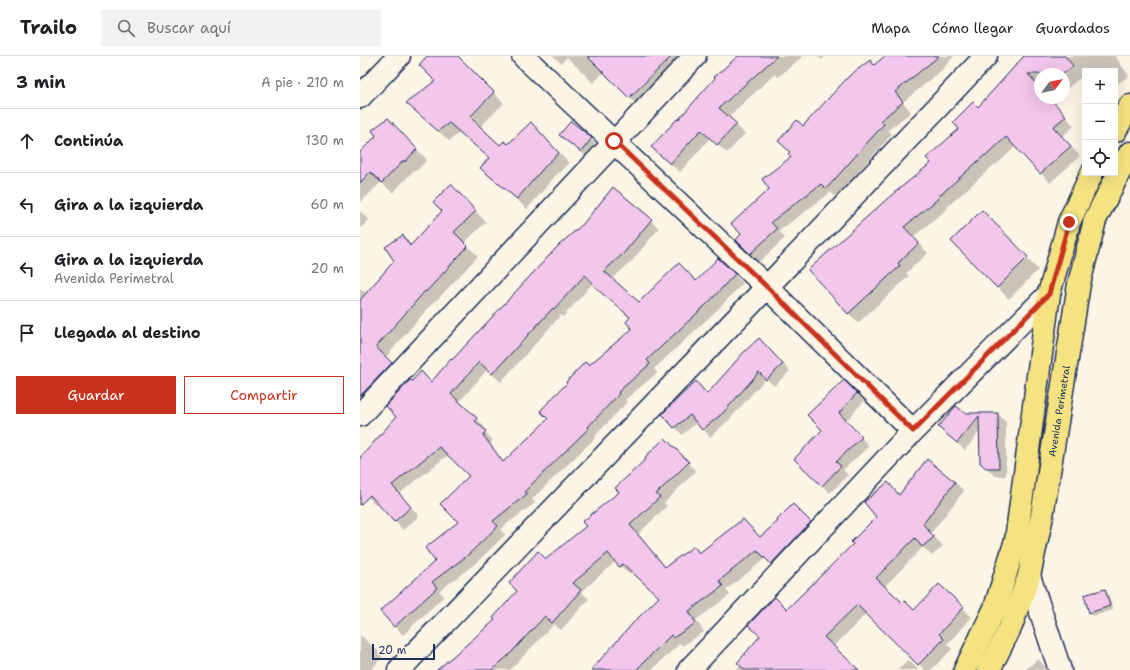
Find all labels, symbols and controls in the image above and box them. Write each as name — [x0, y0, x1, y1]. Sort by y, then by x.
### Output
search box — [101, 10, 381, 46]
text: Trailo — [20, 15, 77, 40]
icon: search — [115, 17, 137, 39]
text: Buscar aquí — [147, 18, 231, 38]
text: Mapa — [871, 19, 910, 37]
text: Cómo llegar — [932, 19, 1013, 37]
text: Guardados — [1035, 19, 1110, 37]
north arrow — [1034, 68, 1070, 104]
map controls — [1082, 68, 1118, 176]
button: + — [1082, 68, 1118, 104]
text: 3 min — [16, 71, 66, 93]
text: A pie · 210 m — [261, 74, 344, 91]
button: − — [1082, 104, 1118, 140]
icon: ahead — [16, 130, 38, 152]
text: Continúa — [54, 131, 123, 151]
text: 130 m — [306, 132, 344, 149]
route start — [605, 132, 623, 150]
button: locate — [1082, 140, 1118, 176]
icon: left — [16, 194, 38, 216]
text: Gira a la izquierda — [54, 195, 203, 215]
text: 60 m — [311, 196, 344, 213]
route end — [1060, 213, 1078, 231]
text: Gira a la izquierda — [54, 250, 203, 270]
icon: left — [16, 258, 38, 280]
text: 20 m — [311, 260, 344, 277]
text: Avenida Perimetral — [54, 270, 174, 287]
icon: arrive — [16, 322, 38, 344]
text: Llegada al destino — [54, 323, 201, 343]
street label: Avenida Perimetral — [1046, 365, 1073, 458]
button: Guardar — [16, 376, 176, 414]
button: Compartir — [184, 376, 344, 414]
scale bar — [372, 642, 435, 661]
text: 20 m — [378, 643, 406, 658]

